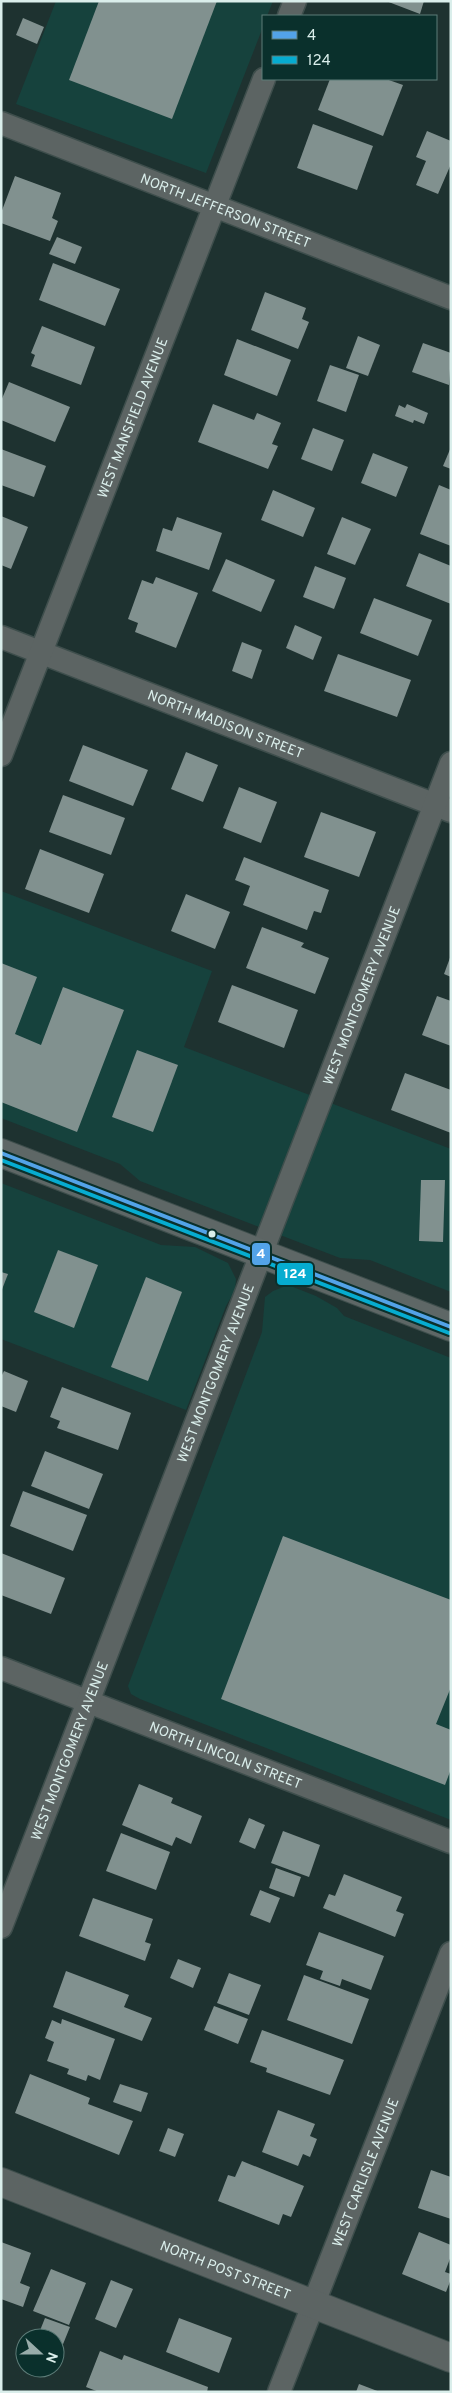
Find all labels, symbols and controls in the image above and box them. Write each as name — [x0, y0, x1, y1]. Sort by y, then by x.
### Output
legend — [262, 15, 437, 80]
text: 4 — [307, 27, 316, 46]
text: 124 — [307, 52, 331, 71]
street label: NORTH JEFFERSON STREET — [137, 171, 313, 253]
street label: WEST MANSFIELD AVENUE — [95, 335, 173, 501]
street label: NORTH MADISON STREET — [145, 687, 306, 763]
street label: WEST MONTGOMERY AVENUE — [320, 904, 405, 1088]
unlabelled marker — [207, 1229, 217, 1239]
line badge: 4 — [251, 1242, 271, 1266]
text: 4 — [257, 1246, 266, 1263]
line badge: 124 — [276, 1262, 314, 1286]
text: 124 — [283, 1266, 307, 1283]
street label: WEST MONTGOMERY AVENUE — [174, 1282, 259, 1465]
street label: WEST MONTGOMERY AVENUE — [28, 1659, 113, 1843]
street label: NORTH LINCOLN STREET — [146, 1719, 304, 1794]
street label: WEST CARLISLE AVENUE — [330, 2096, 403, 2250]
street label: NORTH POST STREET — [157, 2238, 293, 2304]
north arrow — [15, 2328, 65, 2378]
text: N — [41, 2349, 60, 2365]

